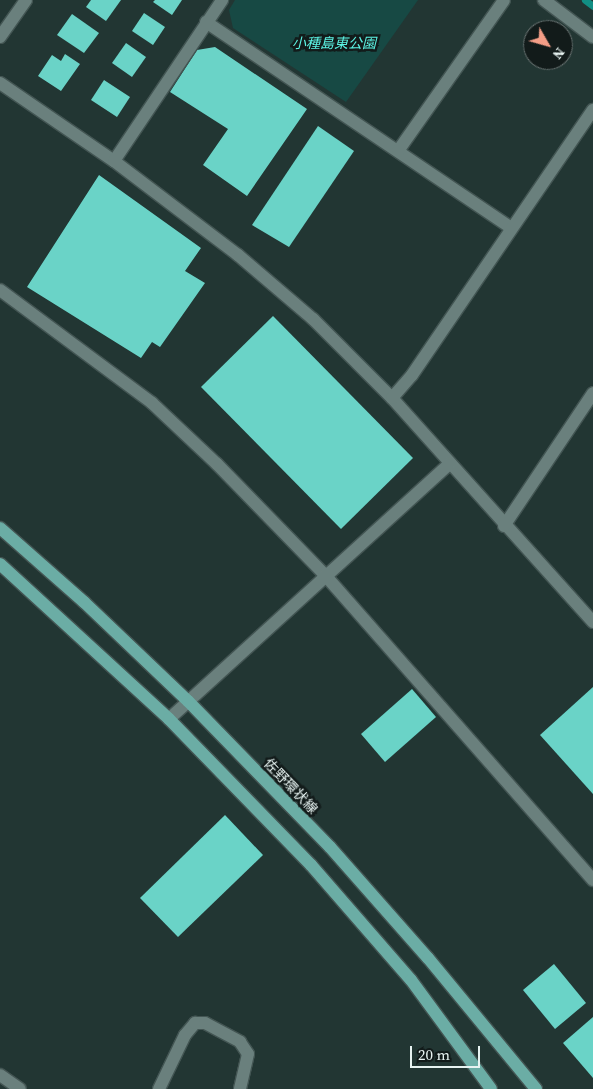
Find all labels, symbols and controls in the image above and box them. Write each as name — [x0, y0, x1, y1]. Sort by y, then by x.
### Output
north arrow — [523, 20, 573, 70]
park label: 小種島東公園 — [292, 35, 376, 51]
text: N — [548, 43, 570, 64]
street label: 佐野環状線 — [261, 755, 321, 817]
scale bar — [413, 1036, 483, 1068]
text: 20 m — [418, 1044, 450, 1065]

